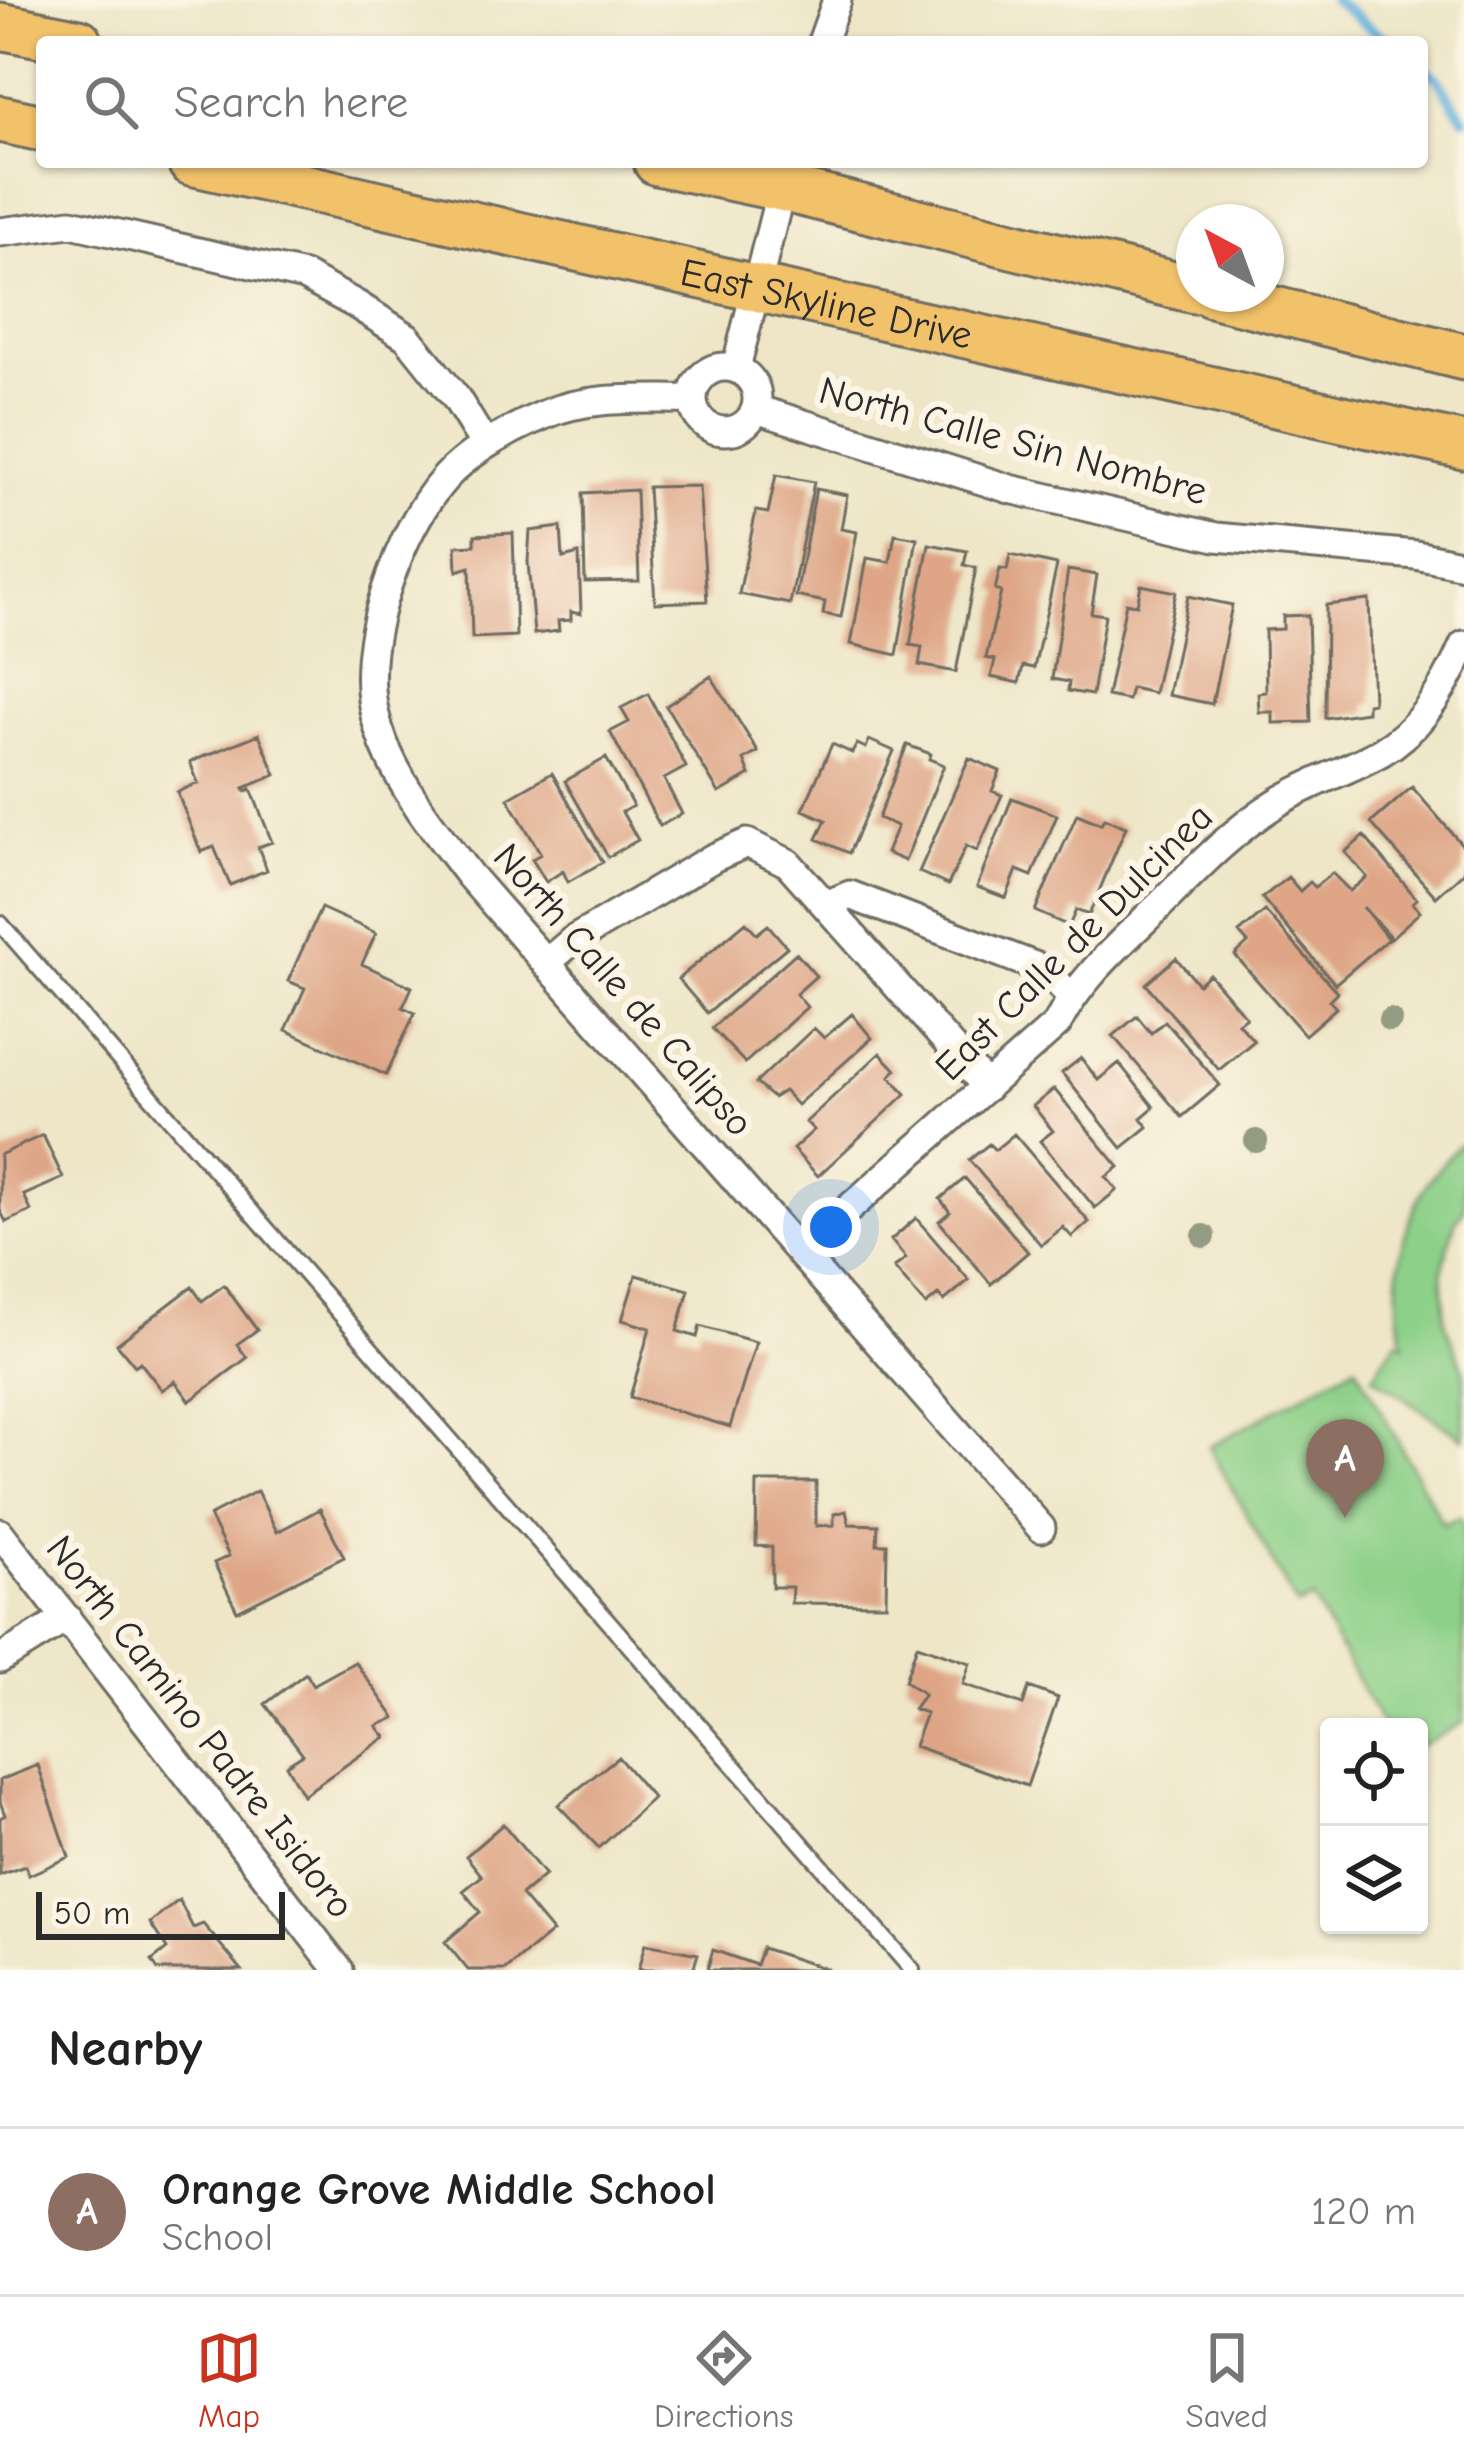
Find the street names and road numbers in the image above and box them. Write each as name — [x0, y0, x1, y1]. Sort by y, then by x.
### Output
street label: East Skyline Drive — [676, 249, 976, 358]
street label: North Calle Sin Nombre — [814, 368, 1212, 514]
street label: East Calle de Dulcinea — [926, 794, 1222, 1090]
street label: North Calle de Calipso — [484, 835, 762, 1145]
street label: North Camino Padre Isidoro — [37, 1527, 363, 1927]

